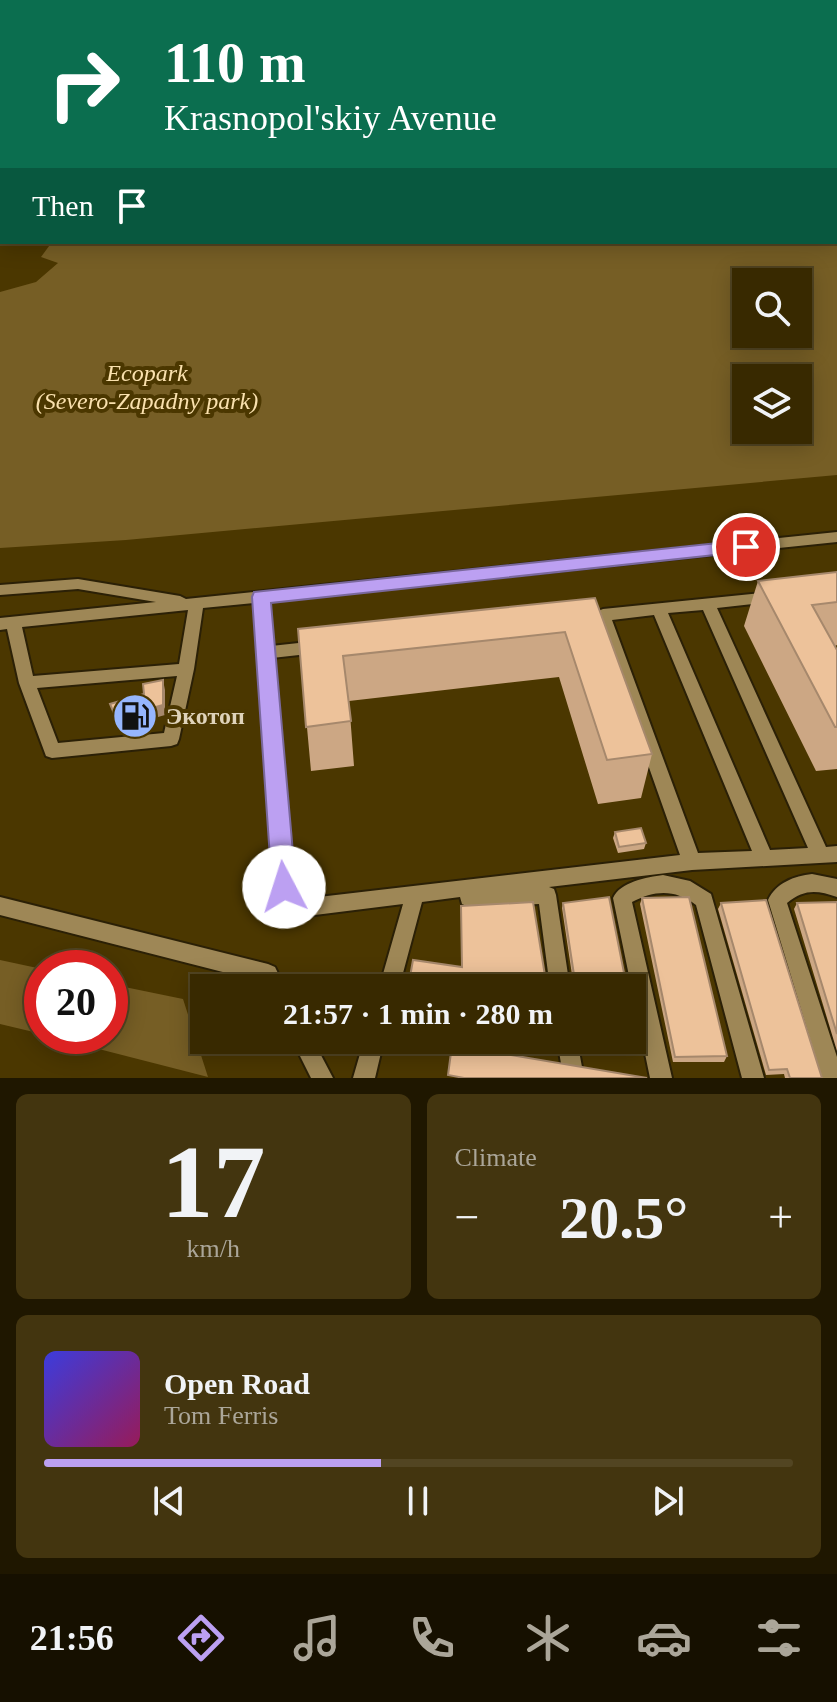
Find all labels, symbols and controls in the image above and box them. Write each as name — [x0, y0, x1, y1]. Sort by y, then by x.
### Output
icon: right — [32, 32, 136, 136]
text: 110 m — [164, 32, 306, 94]
text: Krasnopol'skiy Avenue — [164, 98, 497, 138]
icon: arrive — [110, 184, 154, 228]
text: Then — [32, 189, 94, 222]
map controls — [732, 268, 812, 444]
button: search — [732, 268, 812, 348]
park label: Ecopark (Severo-Zapadny park) — [36, 360, 258, 414]
button: layers — [732, 364, 812, 444]
pin — [712, 513, 780, 581]
icon: arrive — [724, 525, 768, 569]
fuel station icon: Экотоп — [111, 692, 159, 740]
place label: Экотоп — [166, 703, 245, 729]
position arrow — [242, 845, 326, 929]
speed limit sign: 20 — [24, 950, 128, 1054]
text: 21:57 · 1 min · 280 m — [283, 997, 553, 1030]
text: 17 — [161, 1124, 265, 1239]
text: Climate — [455, 1143, 537, 1172]
text: 20.5° — [559, 1185, 688, 1251]
text: − — [455, 1193, 479, 1242]
text: + — [768, 1193, 793, 1242]
text: km/h — [187, 1234, 240, 1263]
text: Open Road — [164, 1367, 310, 1400]
text: Tom Ferris — [164, 1401, 278, 1430]
icon: previous — [147, 1479, 191, 1523]
icon: pause — [396, 1479, 440, 1523]
icon: next — [646, 1479, 690, 1523]
icon: directions — [173, 1610, 229, 1666]
icon: music — [289, 1610, 345, 1666]
icon: phone — [404, 1610, 460, 1666]
icon: climate — [520, 1610, 576, 1666]
icon: car — [636, 1610, 692, 1666]
icon: filters — [751, 1610, 807, 1666]
text: 21:56 — [30, 1618, 114, 1658]

